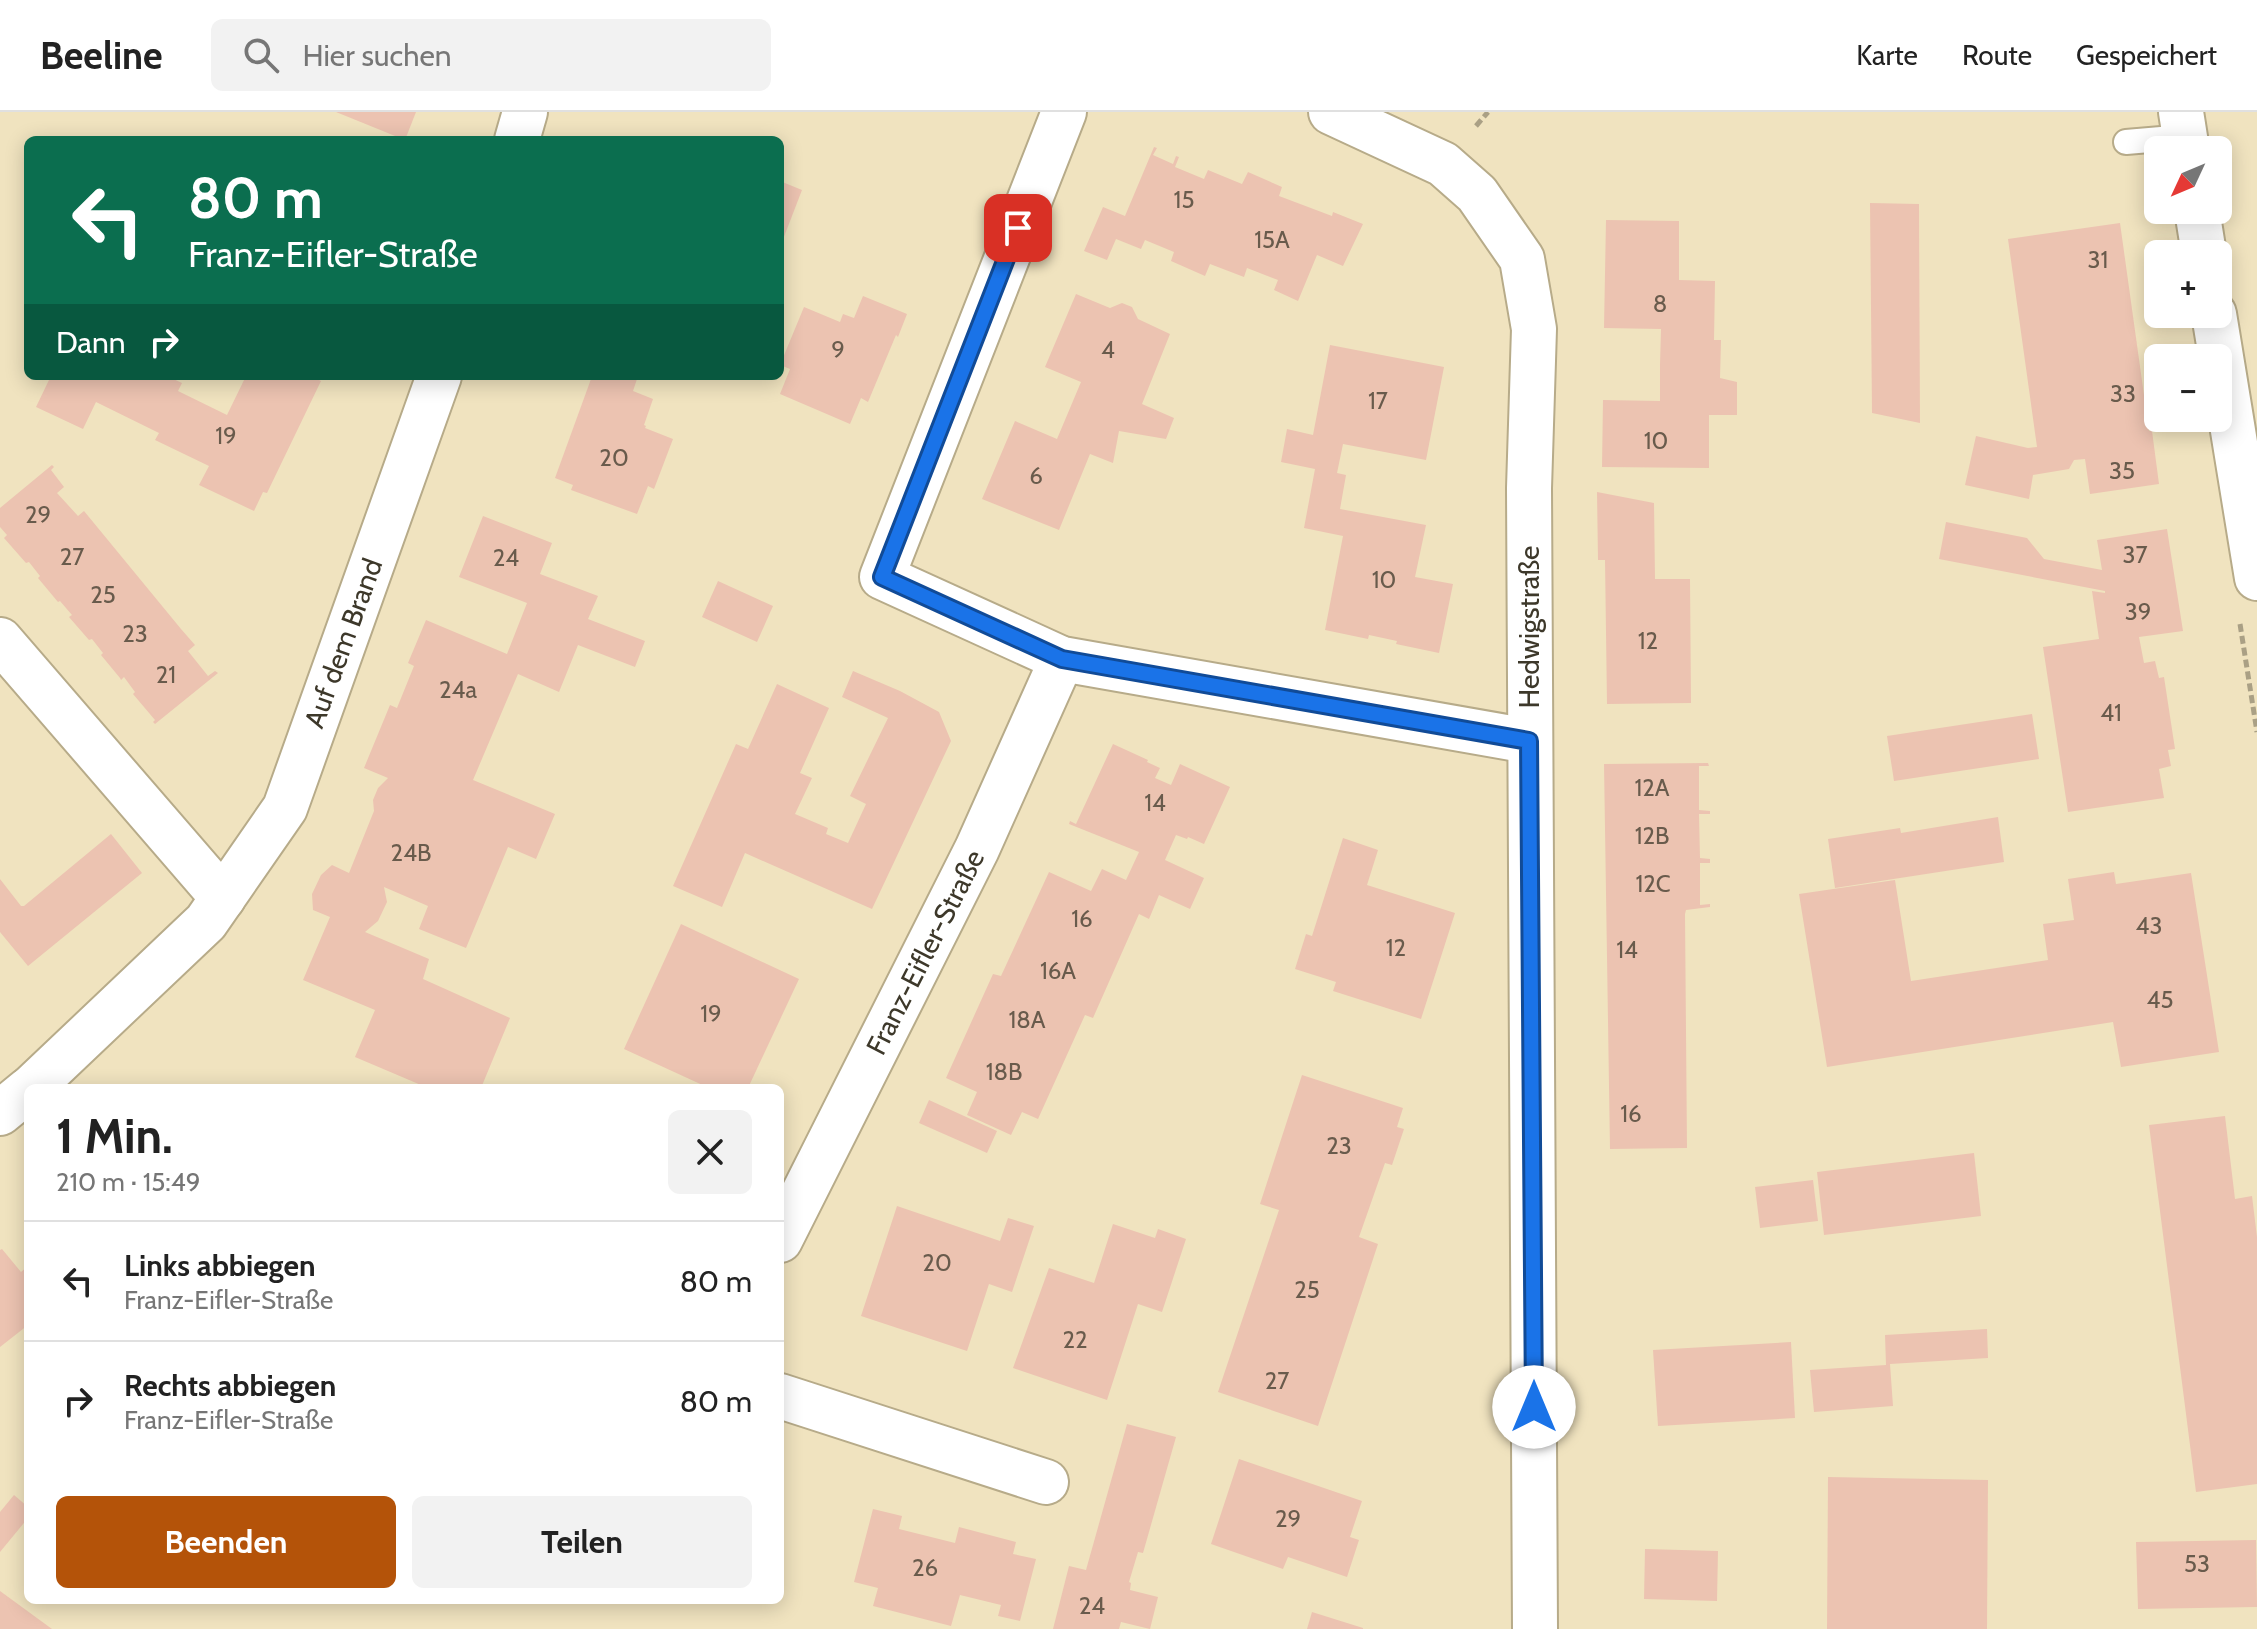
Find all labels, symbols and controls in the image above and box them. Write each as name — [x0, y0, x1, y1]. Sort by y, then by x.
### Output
search box — [211, 19, 771, 91]
text: Beeline — [40, 32, 163, 79]
icon: search — [239, 33, 283, 77]
text: Hier suchen — [303, 37, 452, 74]
text: Karte — [1856, 38, 1918, 72]
text: Route — [1962, 38, 2032, 72]
text: Gespeichert — [2076, 38, 2217, 72]
north arrow — [2144, 136, 2232, 224]
map controls — [2144, 136, 2232, 432]
text: 80 m — [188, 164, 323, 232]
icon: left — [56, 168, 160, 272]
house number: 15 — [1174, 185, 1194, 214]
pin — [984, 194, 1052, 262]
icon: arrive — [996, 206, 1040, 250]
house number: 15A — [1254, 225, 1290, 254]
text: Franz-Eifler-Straße — [188, 232, 478, 276]
button: + — [2144, 240, 2232, 328]
house number: 31 — [2088, 245, 2108, 274]
house number: 8 — [1653, 289, 1667, 318]
icon: right — [142, 320, 186, 364]
text: Dann — [56, 324, 126, 361]
house number: 9 — [831, 335, 845, 364]
house number: 4 — [1101, 335, 1115, 364]
button: − — [2144, 344, 2232, 432]
house number: 33 — [2110, 379, 2136, 408]
house number: 17 — [1368, 386, 1388, 415]
house number: 19 — [215, 421, 237, 450]
house number: 10 — [1644, 426, 1668, 455]
house number: 20 — [599, 443, 629, 472]
house number: 35 — [2109, 456, 2135, 485]
house number: 6 — [1029, 461, 1043, 490]
house number: 29 — [25, 500, 51, 529]
house number: 37 — [2122, 540, 2148, 569]
house number: 27 — [60, 542, 84, 571]
house number: 24 — [493, 543, 519, 572]
street label: Hedwigstraße — [1512, 546, 1546, 708]
street label: Auf dem Brand — [297, 554, 389, 732]
house number: 10 — [1372, 565, 1396, 594]
house number: 25 — [90, 580, 116, 609]
house number: 39 — [2125, 597, 2151, 626]
house number: 23 — [122, 619, 148, 648]
house number: 12 — [1638, 626, 1658, 655]
house number: 21 — [156, 660, 176, 689]
house number: 24a — [439, 675, 477, 704]
house number: 41 — [2100, 698, 2122, 727]
house number: 12A — [1634, 773, 1670, 802]
house number: 14 — [1144, 788, 1166, 817]
house number: 12B — [1635, 821, 1669, 850]
house number: 24B — [391, 838, 431, 867]
street label: Franz-Eifler-Straße — [859, 844, 991, 1060]
house number: 12C — [1635, 869, 1671, 898]
house number: 16 — [1071, 904, 1093, 933]
house number: 43 — [2136, 911, 2162, 940]
house number: 12 — [1386, 933, 1406, 962]
house number: 14 — [1616, 935, 1638, 964]
house number: 16A — [1040, 956, 1076, 985]
house number: 45 — [2147, 985, 2173, 1014]
house number: 19 — [700, 999, 722, 1028]
house number: 18A — [1008, 1005, 1046, 1034]
house number: 18B — [986, 1057, 1022, 1086]
house number: 16 — [1620, 1099, 1642, 1128]
text: 1 Min. — [56, 1107, 173, 1165]
button: close — [668, 1110, 752, 1194]
house number: 23 — [1326, 1131, 1352, 1160]
text: 210 m · 15:49 — [56, 1166, 201, 1198]
text: Links abbiegen — [124, 1247, 316, 1284]
house number: 20 — [922, 1248, 952, 1277]
icon: left — [56, 1259, 100, 1303]
text: 80 m — [680, 1263, 752, 1300]
house number: 25 — [1294, 1275, 1320, 1304]
text: Franz-Eifler-Straße — [124, 1284, 333, 1316]
house number: 22 — [1062, 1325, 1088, 1354]
position arrow — [1492, 1365, 1576, 1449]
house number: 27 — [1265, 1366, 1289, 1395]
text: Rechts abbiegen — [124, 1367, 336, 1404]
icon: right — [56, 1379, 100, 1423]
text: 80 m — [680, 1383, 752, 1420]
text: Franz-Eifler-Straße — [124, 1404, 333, 1436]
button: Beenden — [56, 1496, 396, 1588]
button: Teilen — [412, 1496, 752, 1588]
house number: 29 — [1275, 1504, 1301, 1533]
house number: 53 — [2184, 1549, 2210, 1578]
house number: 26 — [912, 1553, 938, 1582]
house number: 24 — [1079, 1591, 1105, 1620]

